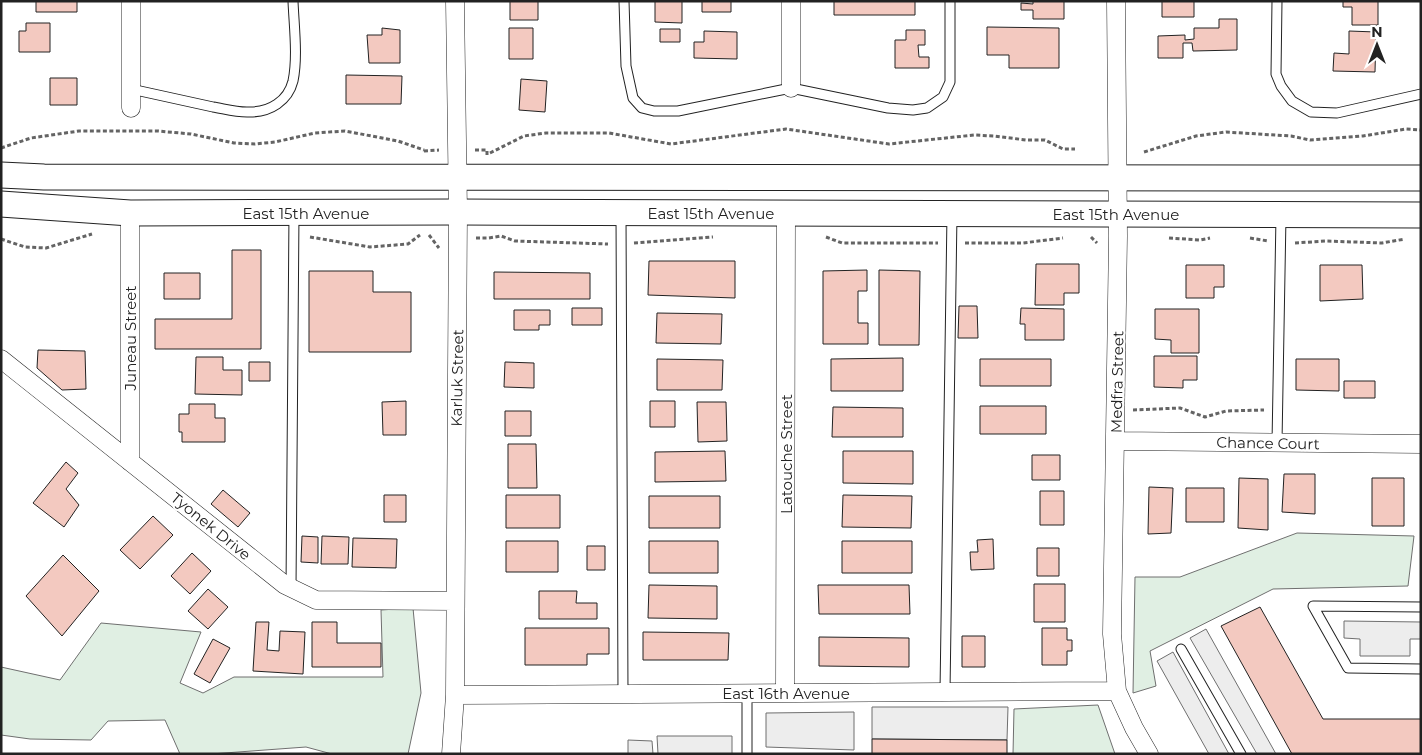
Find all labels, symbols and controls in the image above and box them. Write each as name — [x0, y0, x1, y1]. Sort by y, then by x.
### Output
north arrow — [1352, 20, 1402, 70]
text: N — [1371, 23, 1383, 41]
street label: East 15th Avenue — [243, 204, 369, 223]
street label: East 15th Avenue — [648, 204, 774, 223]
street label: East 15th Avenue — [1053, 205, 1179, 224]
street label: Juneau Street — [121, 286, 140, 391]
street label: Karluk Street — [447, 329, 467, 427]
street label: Medfra Street — [1107, 331, 1127, 433]
street label: Latouche Street — [777, 394, 796, 514]
street label: Chance Court — [1216, 433, 1320, 453]
street label: Tyonek Drive — [167, 488, 255, 564]
street label: East 16th Avenue — [722, 684, 850, 703]

